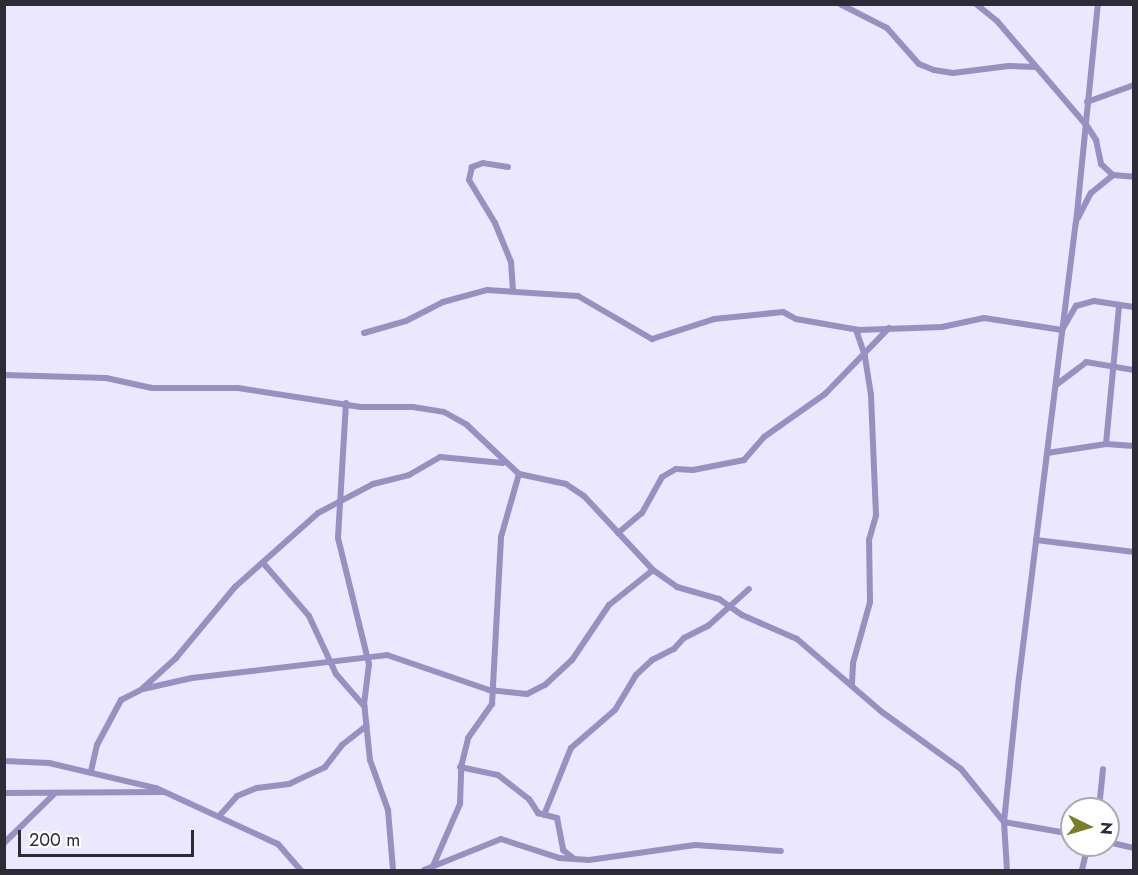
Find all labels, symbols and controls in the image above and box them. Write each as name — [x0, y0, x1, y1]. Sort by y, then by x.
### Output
north arrow — [1060, 797, 1120, 857]
scale bar — [21, 818, 196, 856]
text: N — [1094, 821, 1118, 836]
text: 200 m — [29, 827, 80, 853]

